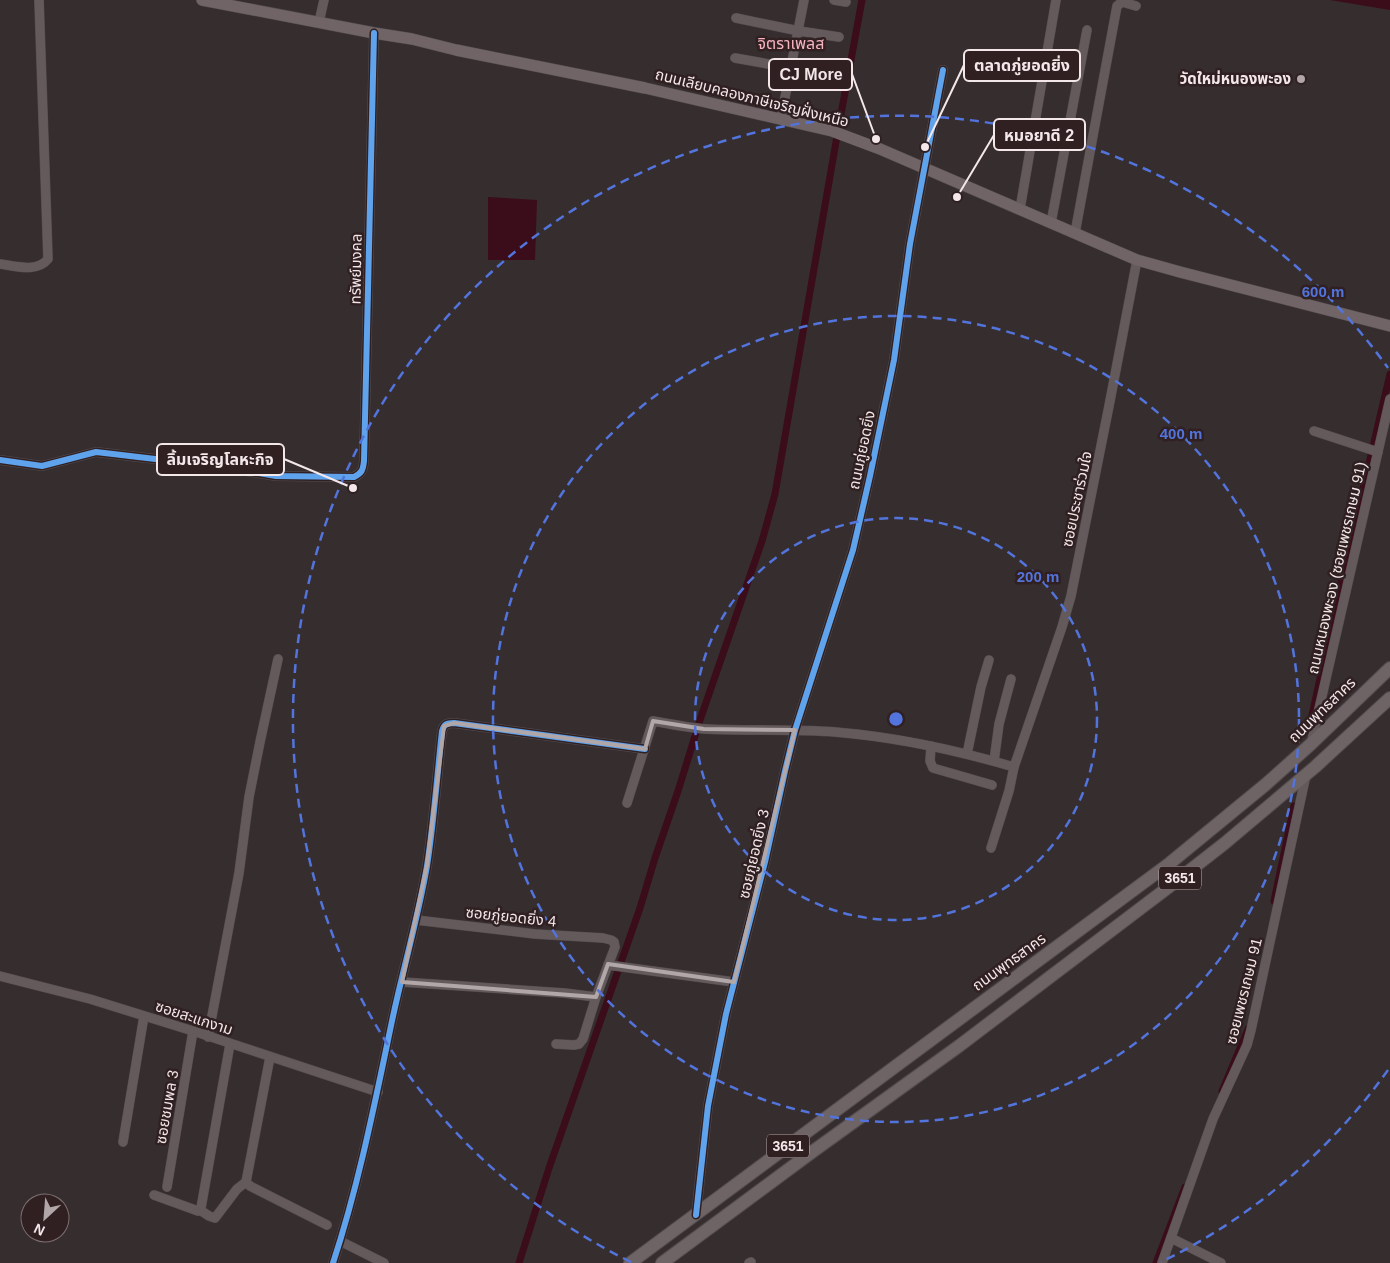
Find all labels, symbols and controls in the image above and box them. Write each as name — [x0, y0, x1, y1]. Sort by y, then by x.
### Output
district label: จิตราเพลส — [757, 35, 824, 52]
callout: ตลาดภู่ยอดยิ่ง — [964, 50, 1080, 81]
text: ตลาดภู่ยอดยิ่ง — [974, 55, 1070, 76]
callout: CJ More — [769, 59, 852, 90]
street label: ถนนเลียบคลองภาษีเจริญฝั่งเหนือ — [653, 64, 851, 130]
text: CJ More — [779, 66, 843, 83]
place label: วัดใหม่หนองพะอง — [1179, 70, 1291, 87]
marker: วัดใหม่หนองพะอง — [1295, 73, 1307, 85]
callout: หมอยาดี 2 — [994, 119, 1085, 150]
text: หมอยาดี 2 — [1004, 127, 1074, 144]
street label: ทรัพย์มงคล — [346, 233, 365, 305]
text: 600 m — [1302, 283, 1344, 300]
street label: ถนนภู่ยอดยิ่ง — [844, 409, 879, 491]
text: 400 m — [1160, 425, 1202, 442]
callout: ลิ้มเจริญโลหะกิจ — [157, 444, 284, 475]
text: ลิ้มเจริญโลหะกิจ — [166, 449, 274, 468]
street label: ซอยประชาร่วมใจ — [1058, 449, 1095, 548]
street label: ถนนหนองพะอง (ซอยเพชรเกษม 91) — [1304, 460, 1369, 676]
text: 200 m — [1017, 568, 1059, 585]
street label: ถนนพุทธสาคร — [1285, 674, 1359, 746]
centre of rings — [887, 710, 905, 728]
street label: ซอยภู่ยอดยิ่ง 3 — [734, 807, 773, 900]
road number: 3651 — [1159, 866, 1201, 890]
street label: ซอยภู่ยอดยิ่ง 4 — [465, 902, 557, 931]
street label: ถนนพุทธสาคร — [969, 929, 1049, 995]
street label: ซอยเพชรเกษม 91 — [1222, 936, 1265, 1046]
street label: ซอยสะแกงาม — [153, 997, 235, 1038]
street label: ซอยชมพล 3 — [152, 1069, 181, 1145]
road number: 3651 — [767, 1134, 809, 1158]
north arrow — [20, 1193, 70, 1243]
text: N — [31, 1220, 47, 1239]

